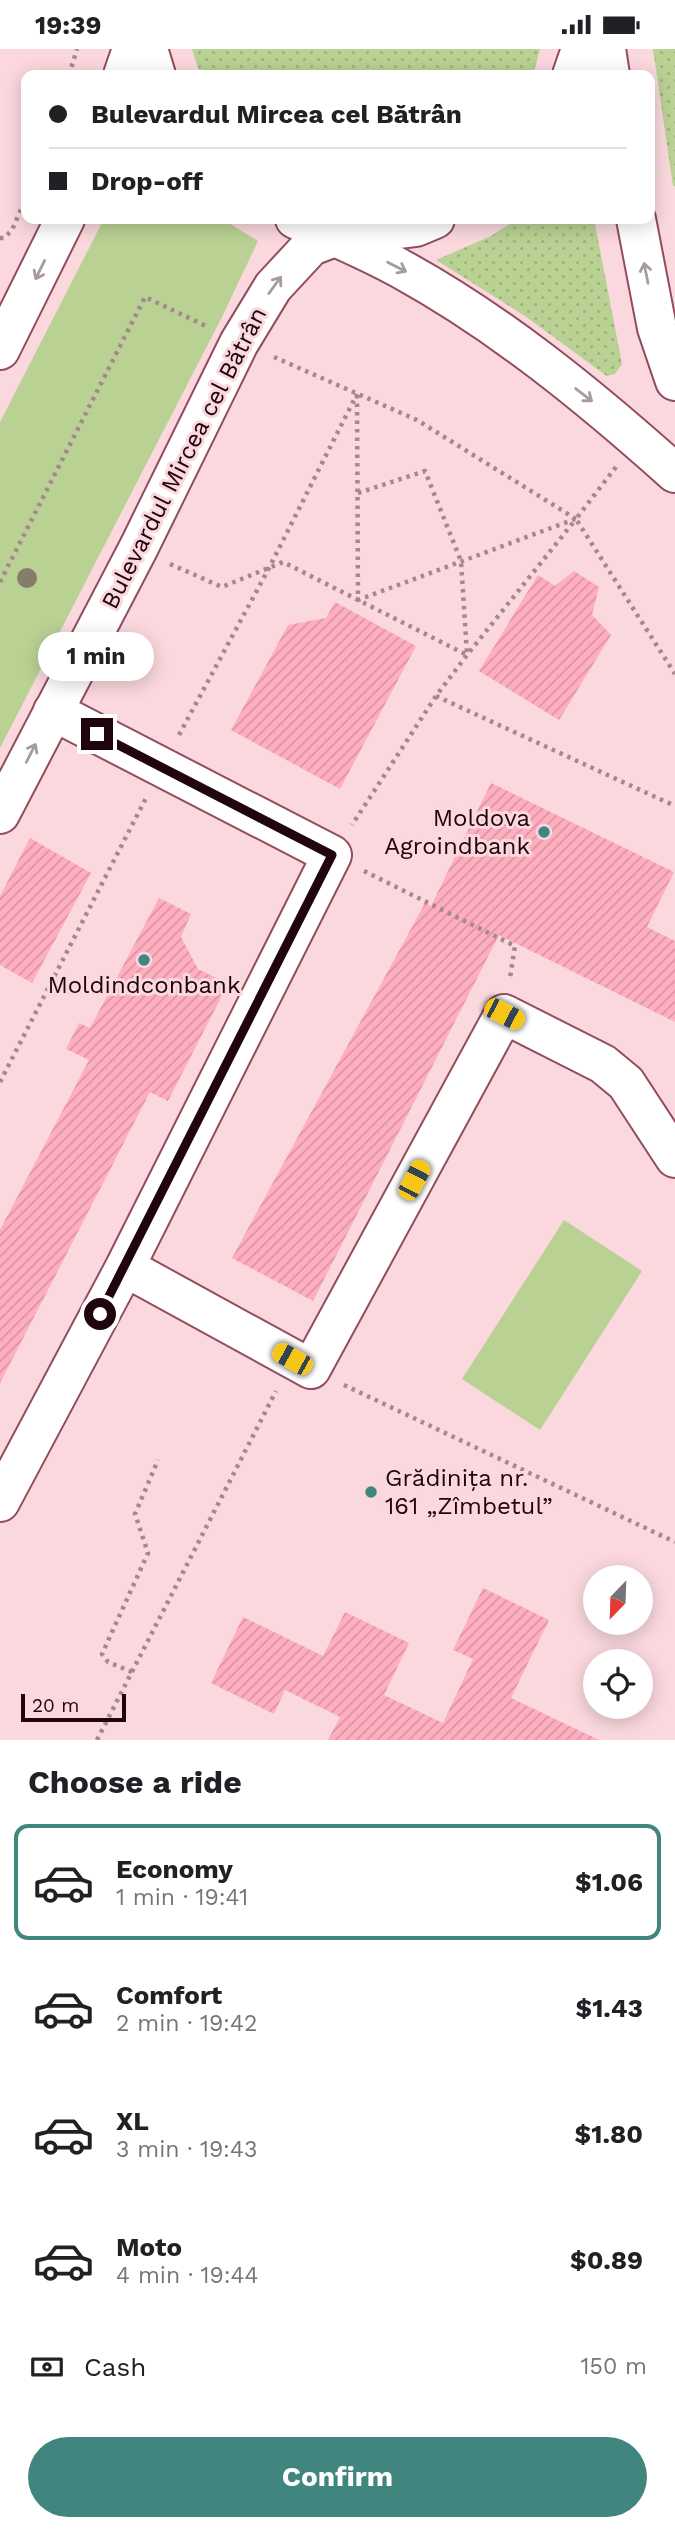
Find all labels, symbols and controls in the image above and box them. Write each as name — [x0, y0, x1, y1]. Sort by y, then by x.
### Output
text: 19:39 — [35, 10, 102, 40]
text: Bulevardul Mircea cel Bătrân — [91, 99, 462, 129]
text: Drop-off — [91, 166, 203, 196]
one-way arrow — [32, 260, 46, 280]
one-way arrow — [386, 260, 407, 274]
one-way arrow — [639, 262, 653, 285]
one-way arrow — [268, 276, 283, 295]
street label: Bulevardul Mircea cel Bătrân — [96, 303, 272, 613]
one-way arrow — [575, 387, 593, 402]
callout: 1 min — [39, 633, 155, 681]
text: 1 min — [66, 643, 126, 670]
route end — [81, 718, 113, 750]
one-way arrow — [25, 743, 39, 764]
place label: Moldova Agroindbank — [384, 804, 530, 860]
marker: Moldova Agroindbank — [536, 824, 552, 840]
marker: Moldindconbank — [136, 952, 152, 968]
place label: Moldindconbank — [47, 971, 241, 999]
car — [481, 995, 528, 1033]
car — [395, 1157, 434, 1203]
route start — [84, 1298, 116, 1330]
car — [269, 1340, 316, 1378]
place label: Grădinița nr. 161 „Zîmbetul” — [385, 1464, 553, 1520]
marker: Grădinița nr. 161 „Zîmbetul” — [363, 1484, 379, 1500]
north arrow — [583, 1565, 653, 1635]
map controls — [583, 1565, 653, 1719]
button: locate — [583, 1649, 653, 1719]
scale bar — [21, 1691, 126, 1723]
text: 20 m — [32, 1694, 79, 1717]
text: Choose a ride — [28, 1763, 242, 1801]
icon: car — [32, 1851, 95, 1914]
text: Economy — [116, 1854, 233, 1884]
text: $1.06 — [575, 1867, 643, 1897]
text: 1 min · 19:41 — [116, 1884, 248, 1911]
icon: car — [32, 1977, 95, 2040]
text: Comfort — [116, 1980, 222, 2010]
text: $1.43 — [575, 1993, 643, 2023]
text: 2 min · 19:42 — [116, 2010, 257, 2037]
icon: car — [32, 2103, 95, 2166]
text: XL — [116, 2106, 149, 2136]
text: $1.80 — [575, 2119, 643, 2149]
text: 3 min · 19:43 — [116, 2136, 257, 2163]
icon: car — [32, 2229, 95, 2292]
text: Moto — [116, 2232, 182, 2262]
text: $0.89 — [570, 2245, 643, 2275]
text: 4 min · 19:44 — [116, 2262, 259, 2289]
icon: cash — [28, 2348, 66, 2386]
text: Cash — [84, 2352, 146, 2382]
text: 150 m — [581, 2353, 647, 2380]
button: Confirm — [28, 2437, 647, 2517]

